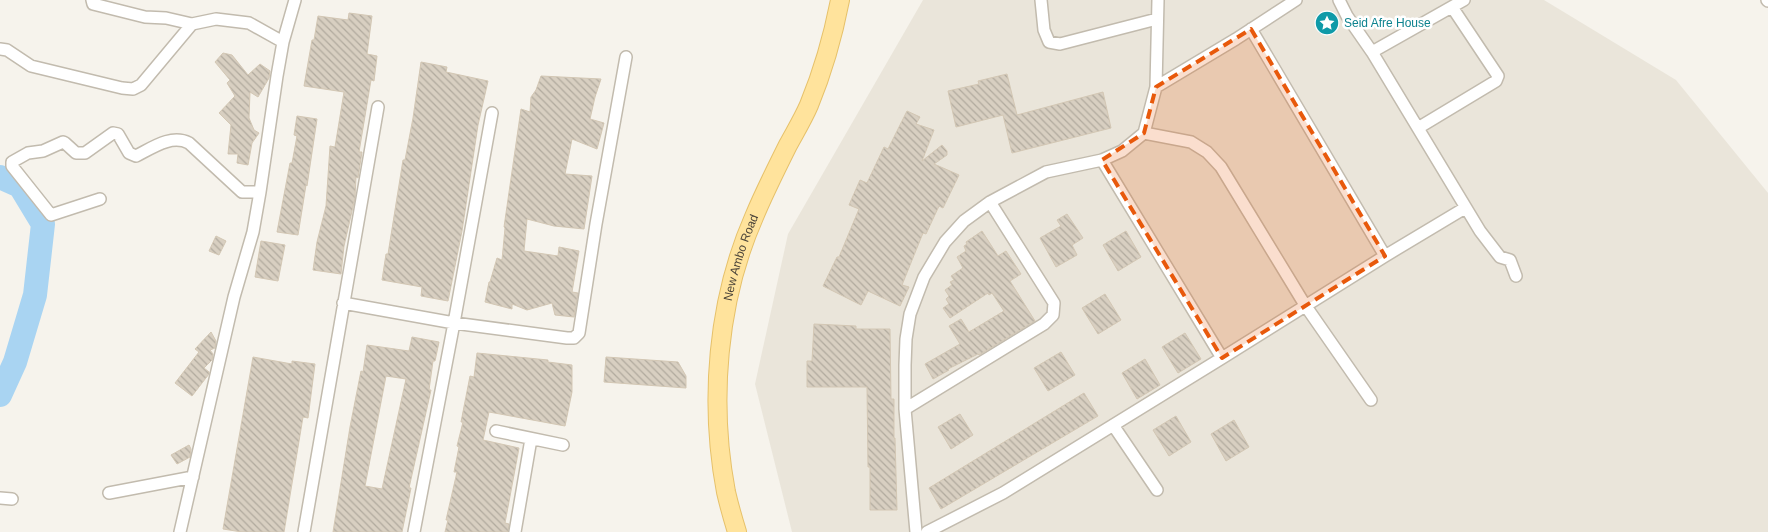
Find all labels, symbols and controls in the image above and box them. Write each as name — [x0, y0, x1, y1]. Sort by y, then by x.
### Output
place icon: Seid Afre House — [1314, 10, 1340, 36]
place label: Seid Afre House — [1344, 16, 1431, 30]
street label: New Ambo Road — [721, 212, 761, 302]

